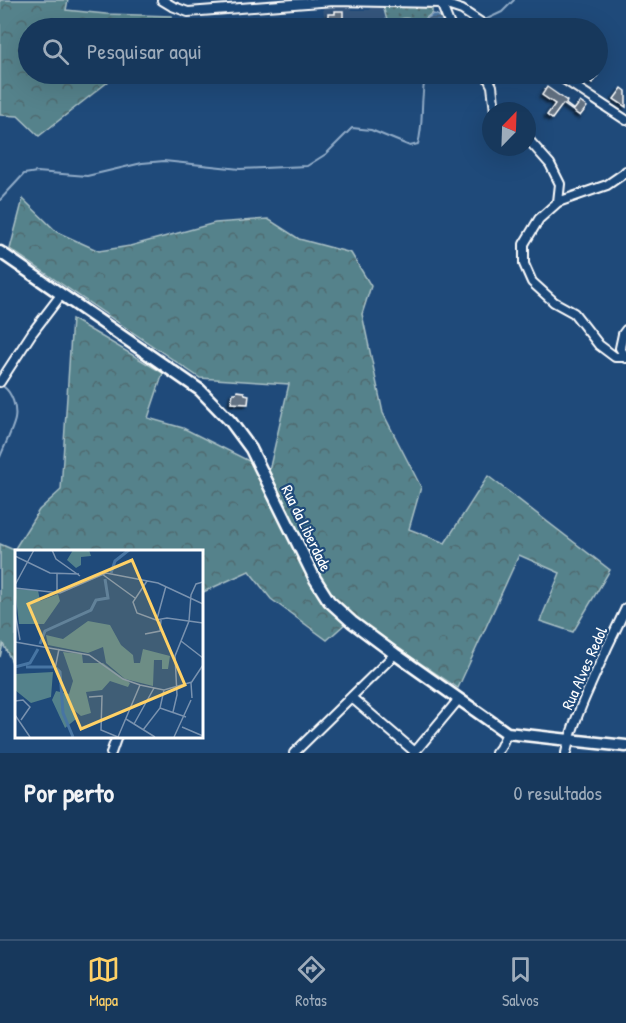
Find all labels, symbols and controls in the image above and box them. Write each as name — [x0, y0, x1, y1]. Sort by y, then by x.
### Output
search box — [18, 18, 608, 84]
icon: search — [39, 35, 72, 68]
text: Pesquisar aqui — [87, 36, 202, 66]
north arrow — [482, 102, 536, 156]
street label: Rua da Liberdade — [277, 481, 338, 575]
inset map — [15, 550, 202, 738]
street label: Rua Alves Redol — [556, 622, 612, 713]
text: Por perto — [24, 775, 114, 810]
text: 0 resultados — [513, 779, 602, 806]
tab: Mapa — [87, 953, 120, 1011]
tab: Rotas — [295, 953, 328, 1011]
tab: Salvos — [502, 953, 539, 1011]

